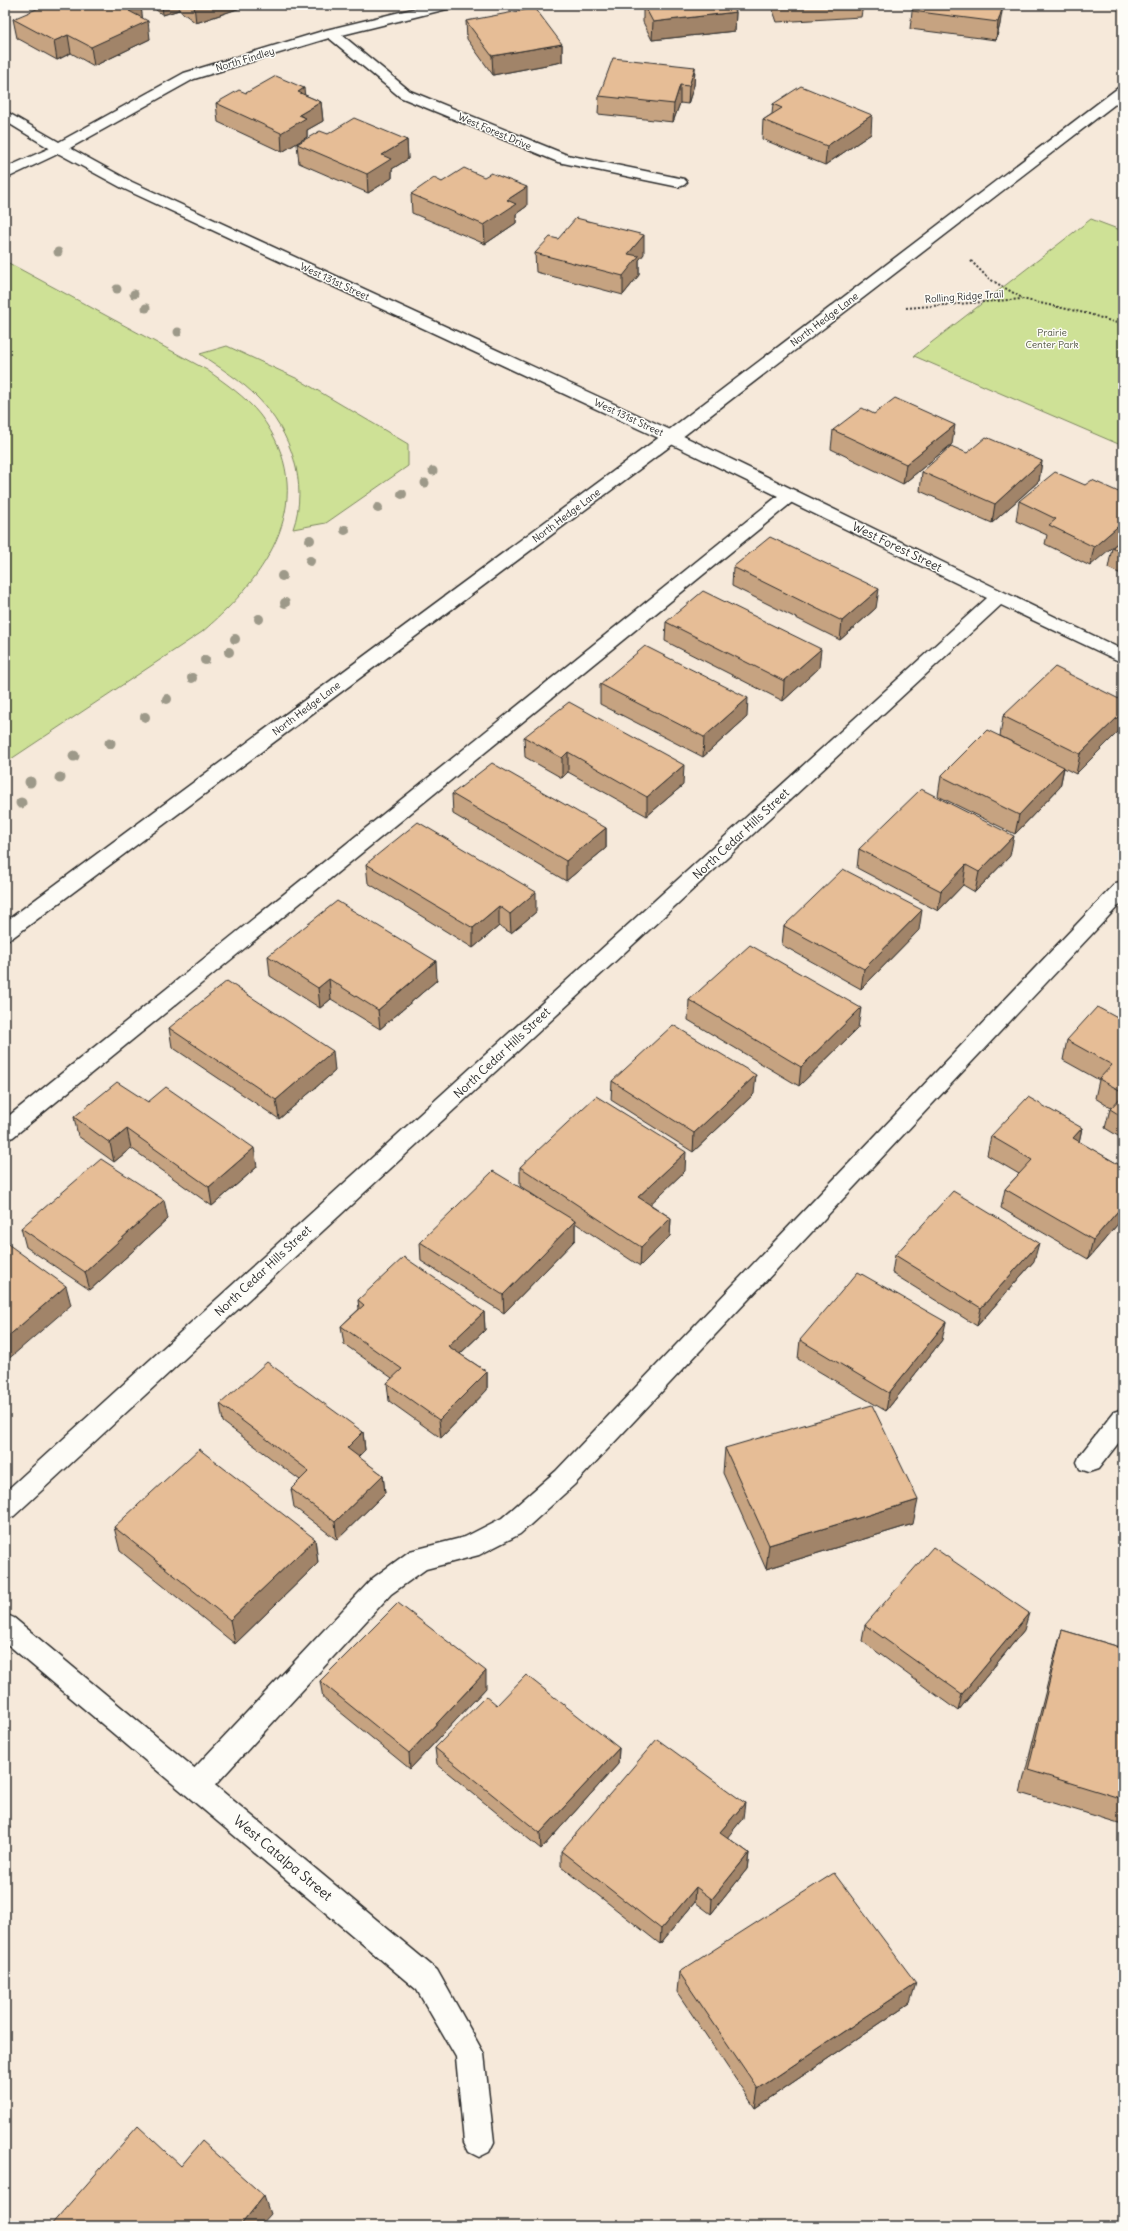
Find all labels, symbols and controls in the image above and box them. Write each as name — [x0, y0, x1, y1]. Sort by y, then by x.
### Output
street label: North Findley — [214, 44, 276, 75]
street label: West Forest Drive — [456, 110, 533, 153]
street label: West 131st Street — [298, 260, 372, 303]
street label: Rolling Ridge Trail — [924, 287, 1004, 306]
street label: North Hedge Lane — [788, 290, 861, 349]
park label: Prairie Center Park — [1025, 326, 1079, 351]
street label: West 131st Street — [592, 396, 666, 439]
street label: North Hedge Lane — [530, 486, 603, 545]
street label: West Forest Street — [850, 518, 944, 575]
street label: North Hedge Lane — [270, 679, 343, 738]
street label: North Cedar Hills Street — [689, 785, 792, 882]
street label: North Cedar Hills Street — [450, 1004, 553, 1101]
street label: North Cedar Hills Street — [211, 1222, 314, 1319]
street label: West Catalpa Street — [230, 1811, 336, 1905]

